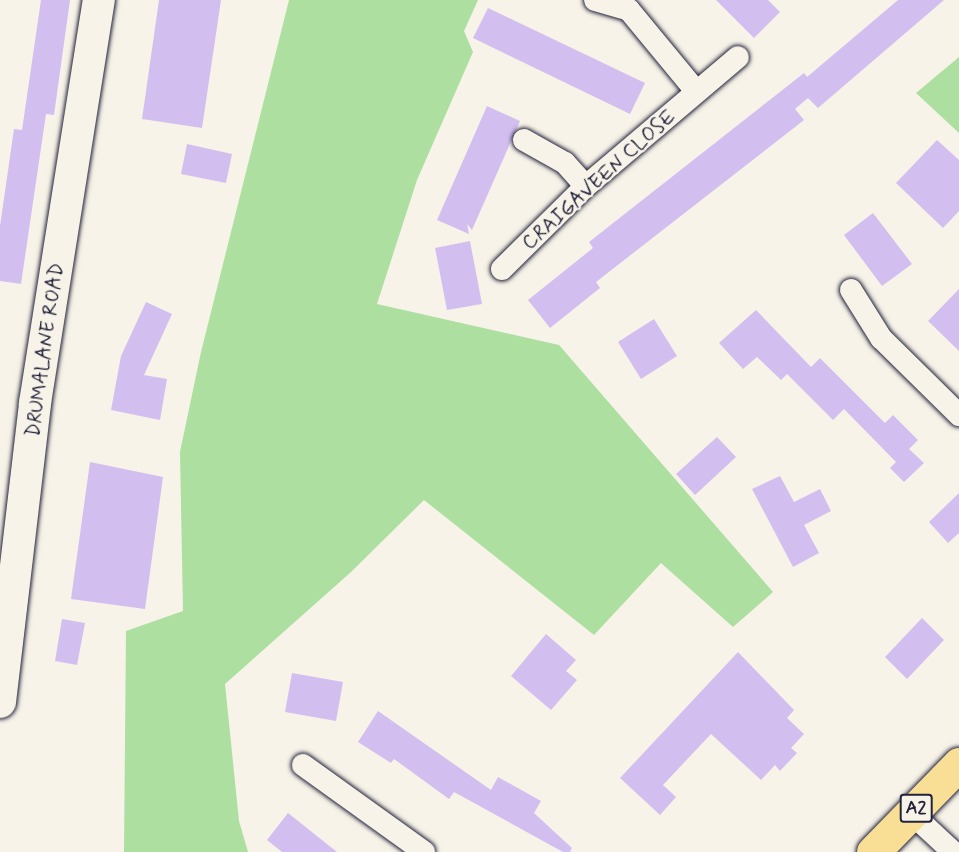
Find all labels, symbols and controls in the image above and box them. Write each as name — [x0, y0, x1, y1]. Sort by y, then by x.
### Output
street label: CRAIGAVEEN CLOSE — [517, 105, 681, 255]
street label: DRUMALANE ROAD — [21, 263, 69, 437]
road number: A2 — [900, 793, 932, 823]

